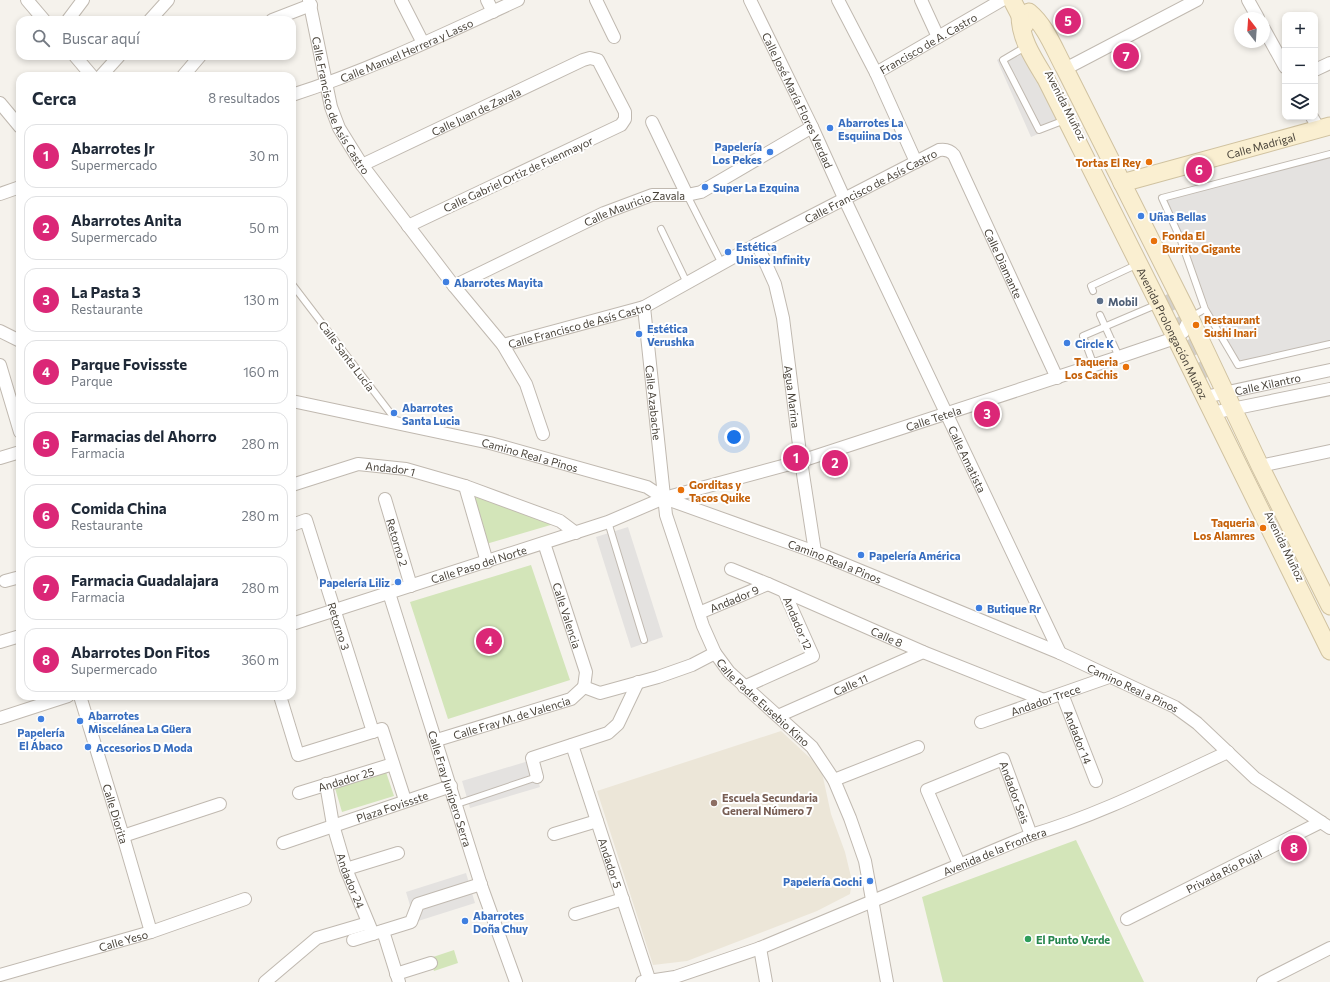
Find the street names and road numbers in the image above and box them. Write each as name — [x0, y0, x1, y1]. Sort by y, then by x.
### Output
street label: Francisco de A. Castro — [877, 9, 979, 76]
street label: Calle Manuel Herrera y Lasso — [338, 15, 475, 84]
street label: Calle José María Flores Verdad — [760, 30, 836, 170]
street label: Calle Francisco de Asís Castro — [310, 35, 373, 177]
street label: Avenida Muñoz — [1043, 68, 1089, 143]
street label: Calle Juan de Zavala — [429, 84, 523, 138]
street label: Calle Madrigal — [1225, 129, 1297, 161]
street label: Calle Gabriel Ortiz de Fuenmayor — [441, 133, 595, 214]
street label: Calle Francisco de Asís Castro — [802, 146, 939, 225]
street label: Calle Mauricio Zavala — [581, 189, 685, 228]
street label: Calle Diamante — [982, 226, 1026, 300]
street label: Avenida Prolongación Muñoz — [1135, 265, 1211, 401]
street label: Calle Francisco de Asís Castro — [506, 298, 653, 350]
street label: Calle Santa Lucía — [316, 318, 378, 394]
street label: Calle Azabache — [644, 364, 665, 441]
street label: Agua Marina — [783, 365, 803, 429]
street label: Calle Xilantro — [1233, 370, 1302, 397]
street label: Calle Tetela — [904, 403, 963, 433]
street label: Calle Amatista — [946, 423, 989, 494]
street label: Camino Real a Pinos — [481, 435, 580, 474]
street label: Andador 1 — [365, 458, 417, 478]
street label: Avenida Muñoz — [1262, 509, 1308, 584]
street label: Retorno 2 — [385, 517, 411, 568]
street label: Camino Real a Pinos — [787, 536, 884, 585]
street label: Calle Paso del Norte — [429, 542, 528, 585]
street label: Calle Valencia — [551, 581, 584, 650]
street label: Andador 9 — [707, 582, 761, 614]
street label: Andador 12 — [781, 595, 815, 651]
street label: Retorno 3 — [326, 600, 353, 652]
street label: Calle 8 — [869, 624, 905, 649]
street label: Calle Padre Eusebio Kino — [714, 656, 813, 749]
street label: Camino Real a Pinos — [1085, 660, 1182, 714]
street label: Calle 11 — [831, 671, 869, 697]
street label: Andador Trece — [1009, 681, 1082, 718]
street label: Calle Fray M. de Valencia — [451, 693, 572, 741]
street label: Andador 14 — [1062, 708, 1095, 766]
street label: Calle Fray Junípero Serra — [426, 729, 475, 848]
street label: Andador Seis — [998, 759, 1033, 825]
street label: Andador 25 — [316, 764, 375, 793]
street label: Calle Diorita — [101, 782, 131, 845]
street label: Plaza Fovissste — [354, 788, 430, 824]
street label: Avenida de la Frontera — [941, 824, 1048, 878]
street label: Andador 5 — [596, 836, 625, 889]
street label: Privada Río Pujal — [1184, 846, 1264, 895]
street label: Andador 24 — [335, 851, 368, 910]
street label: Calle Yeso — [97, 927, 150, 953]

